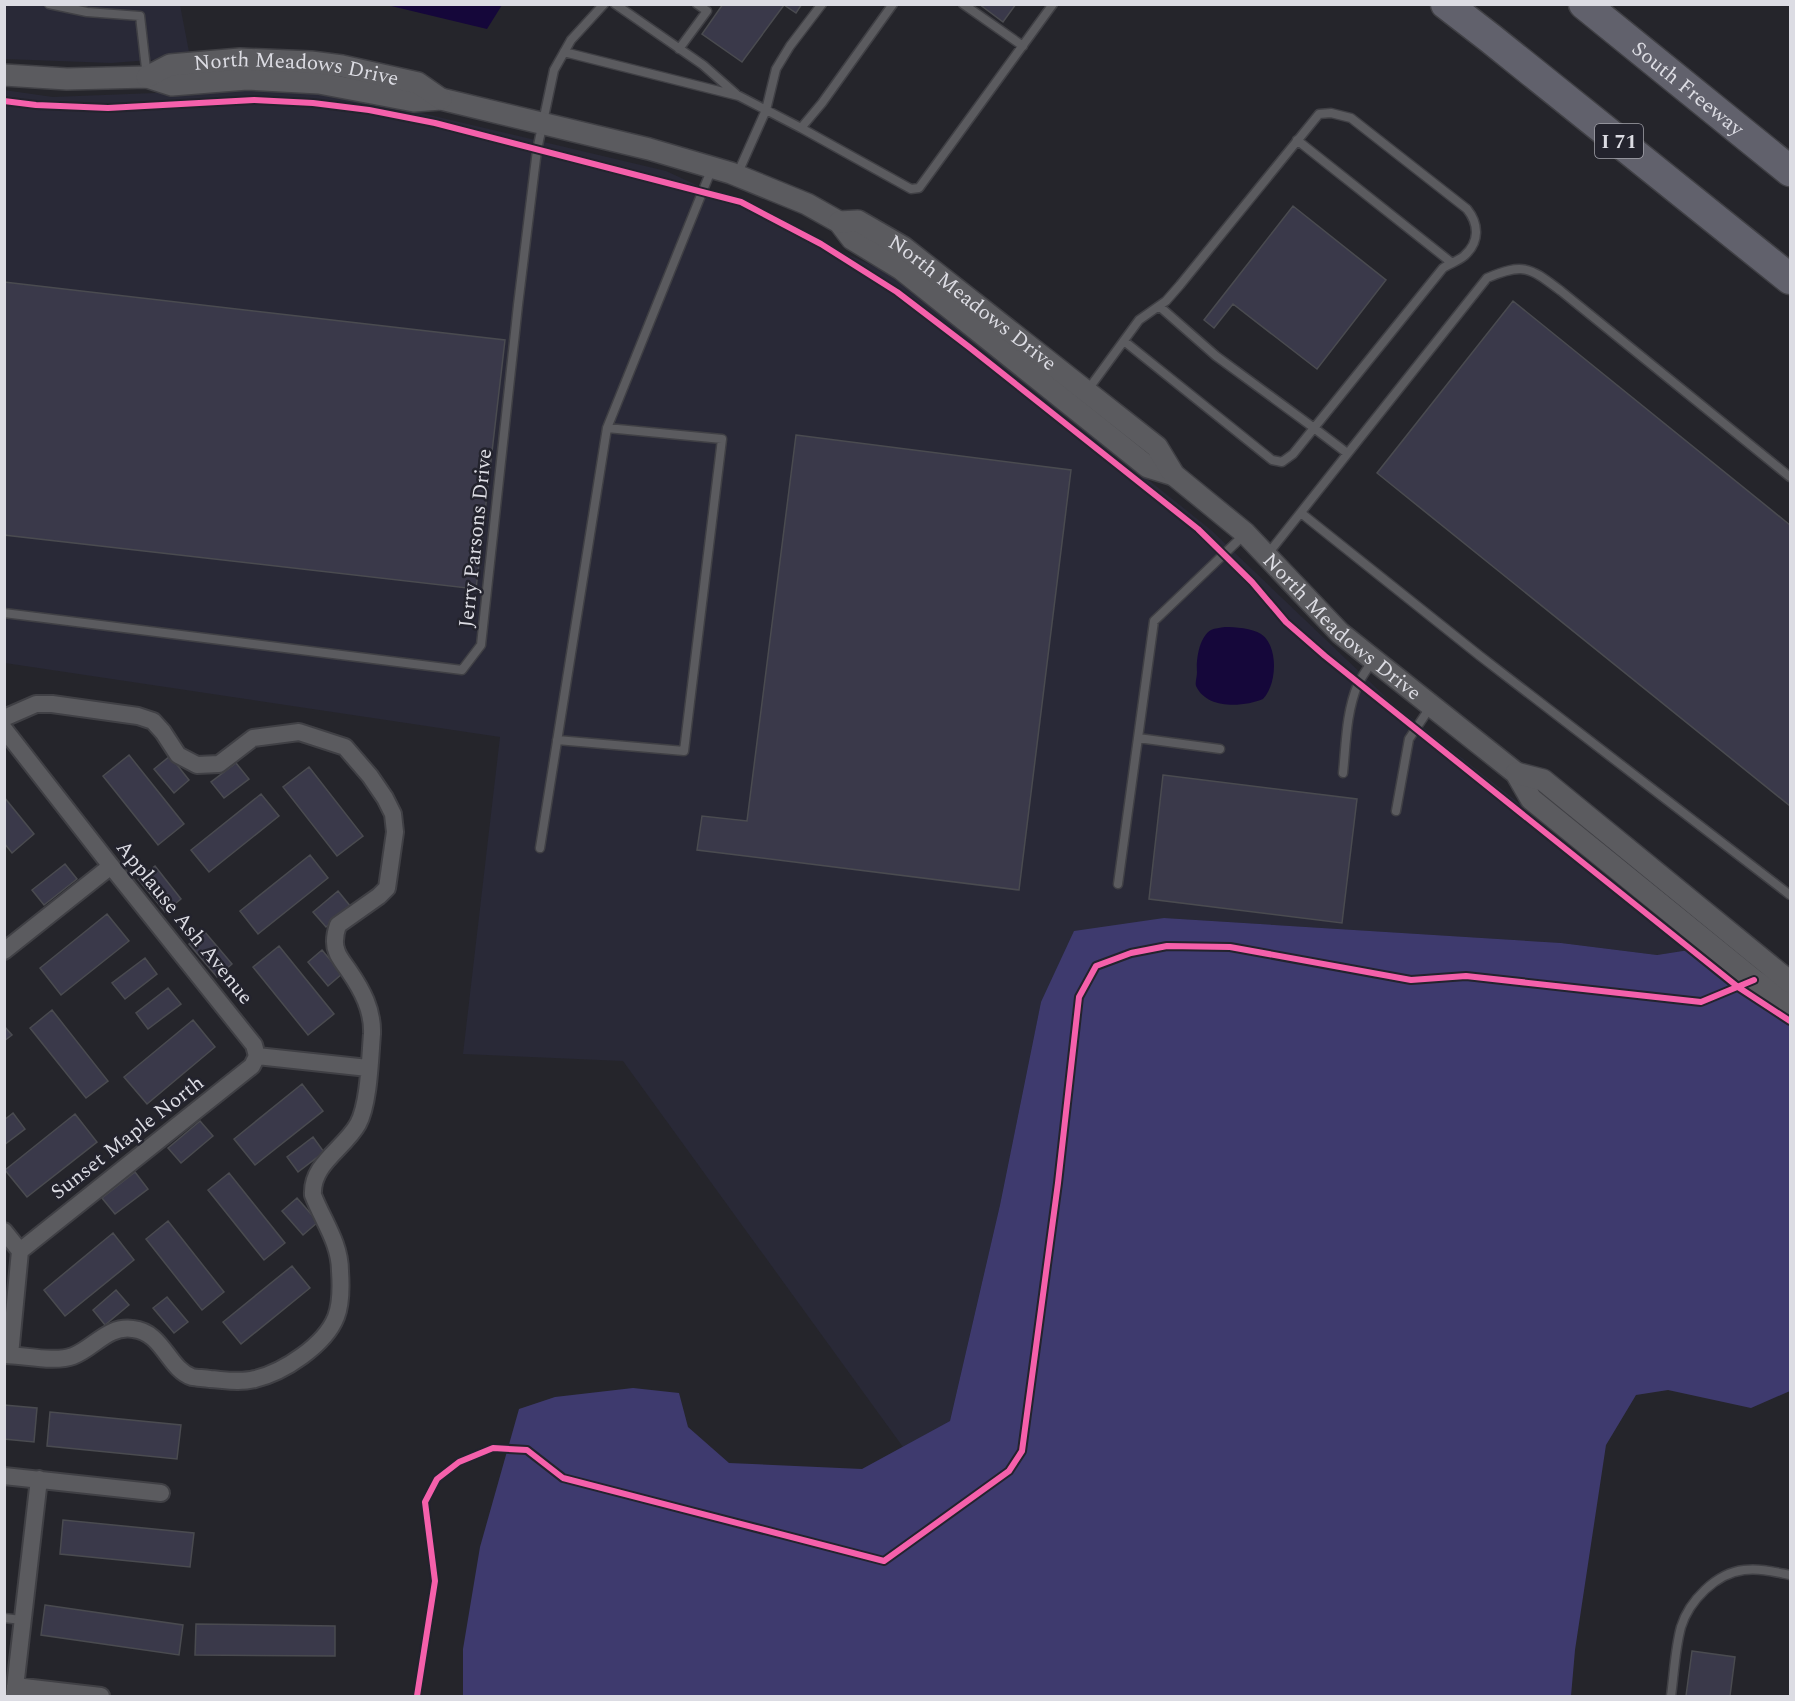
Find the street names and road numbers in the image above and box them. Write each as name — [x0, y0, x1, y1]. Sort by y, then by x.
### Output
street label: South Freeway — [1624, 34, 1751, 145]
street label: North Meadows Drive — [192, 44, 402, 95]
road number: I 71 — [1595, 124, 1643, 158]
street label: North Meadows Drive — [882, 227, 1063, 379]
street label: Jerry Parsons Drive — [451, 447, 501, 629]
street label: North Meadows Drive — [1255, 546, 1428, 709]
street label: Applause Ash Avenue — [108, 833, 261, 1012]
street label: Sunset Maple North — [44, 1068, 211, 1208]

